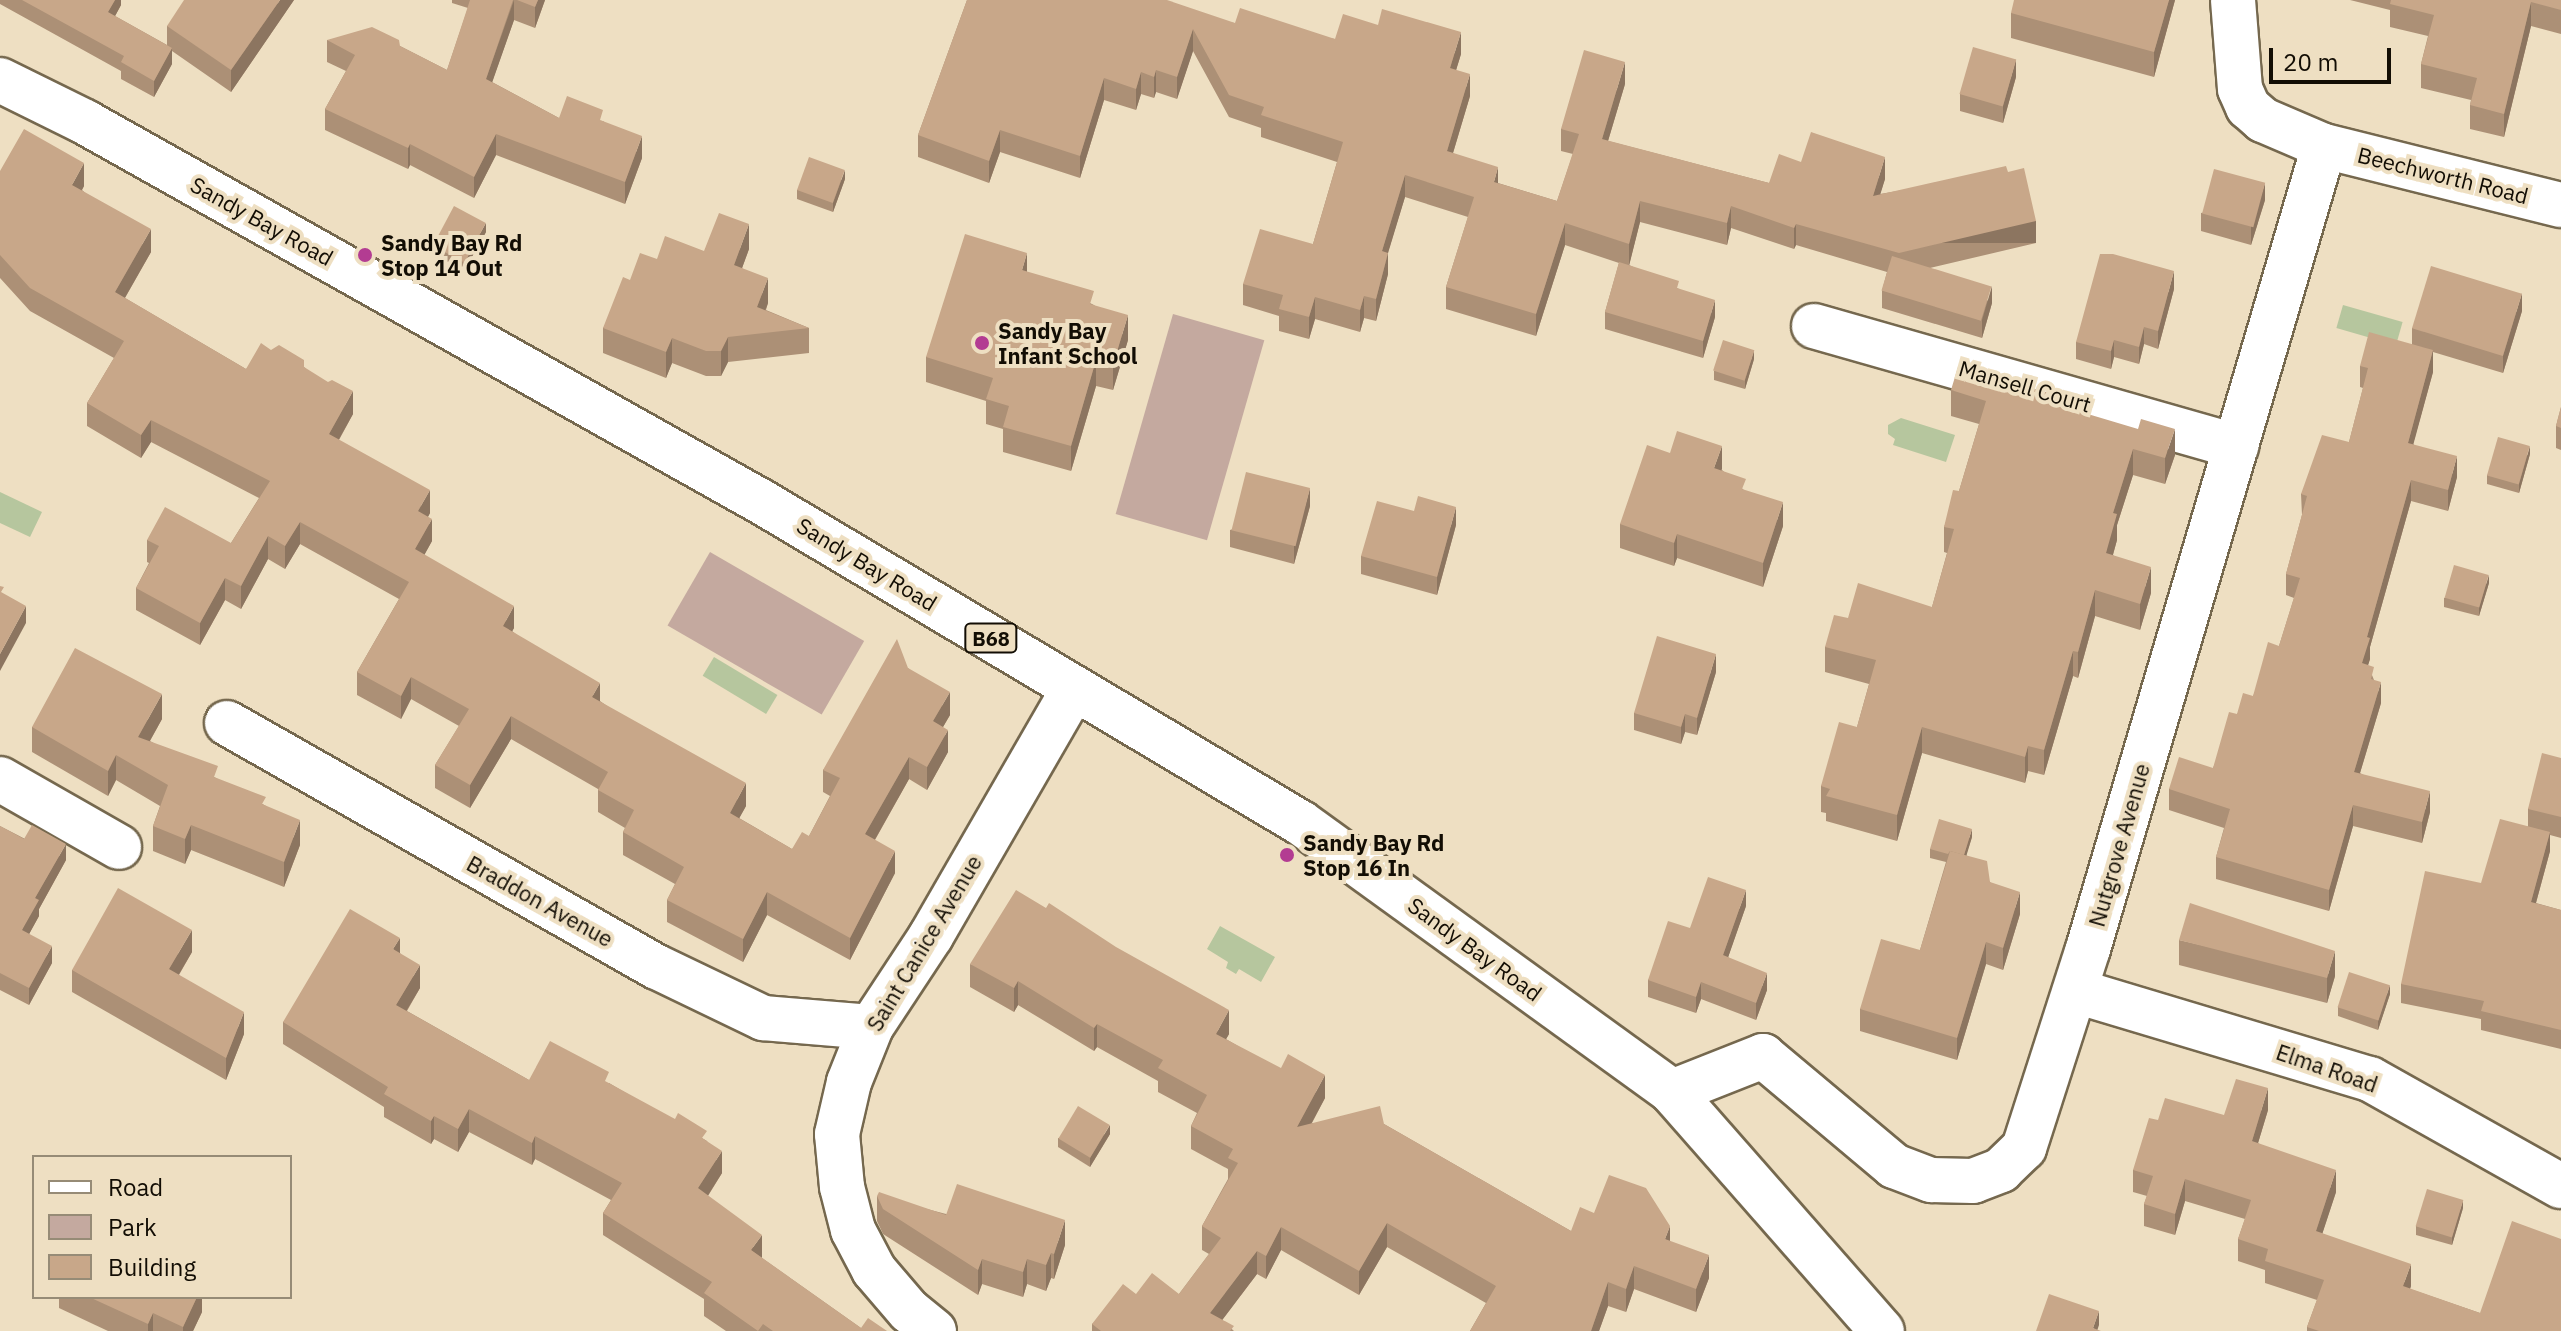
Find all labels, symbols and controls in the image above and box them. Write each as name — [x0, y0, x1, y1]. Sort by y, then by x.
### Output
scale bar — [2273, 32, 2395, 82]
text: 20 m — [2283, 46, 2338, 78]
street label: Beechworth Road — [2355, 141, 2531, 209]
street label: Sandy Bay Road — [186, 171, 338, 271]
place label: Sandy Bay Rd Stop 14 Out — [381, 229, 522, 280]
marker: Sandy Bay Rd Stop 14 Out — [356, 246, 374, 264]
place label: Sandy Bay Infant School — [998, 317, 1138, 368]
marker: Sandy Bay Infant School — [973, 334, 991, 352]
street label: Mansell Court — [1956, 355, 2094, 417]
street label: Sandy Bay Road — [792, 512, 942, 616]
road number: B68 — [963, 622, 1019, 654]
street label: Nutgrove Avenue — [2083, 760, 2155, 930]
place label: Sandy Bay Rd Stop 16 In — [1303, 829, 1444, 880]
marker: Sandy Bay Rd Stop 16 In — [1278, 846, 1296, 864]
street label: Braddon Avenue — [462, 850, 618, 952]
street label: Saint Canice Avenue — [861, 850, 987, 1036]
street label: Sandy Bay Road — [1403, 892, 1547, 1006]
street label: Elma Road — [2273, 1038, 2381, 1098]
legend — [32, 1155, 292, 1299]
text: Road — [108, 1171, 163, 1203]
text: Park — [108, 1211, 157, 1243]
text: Building — [108, 1251, 196, 1283]

